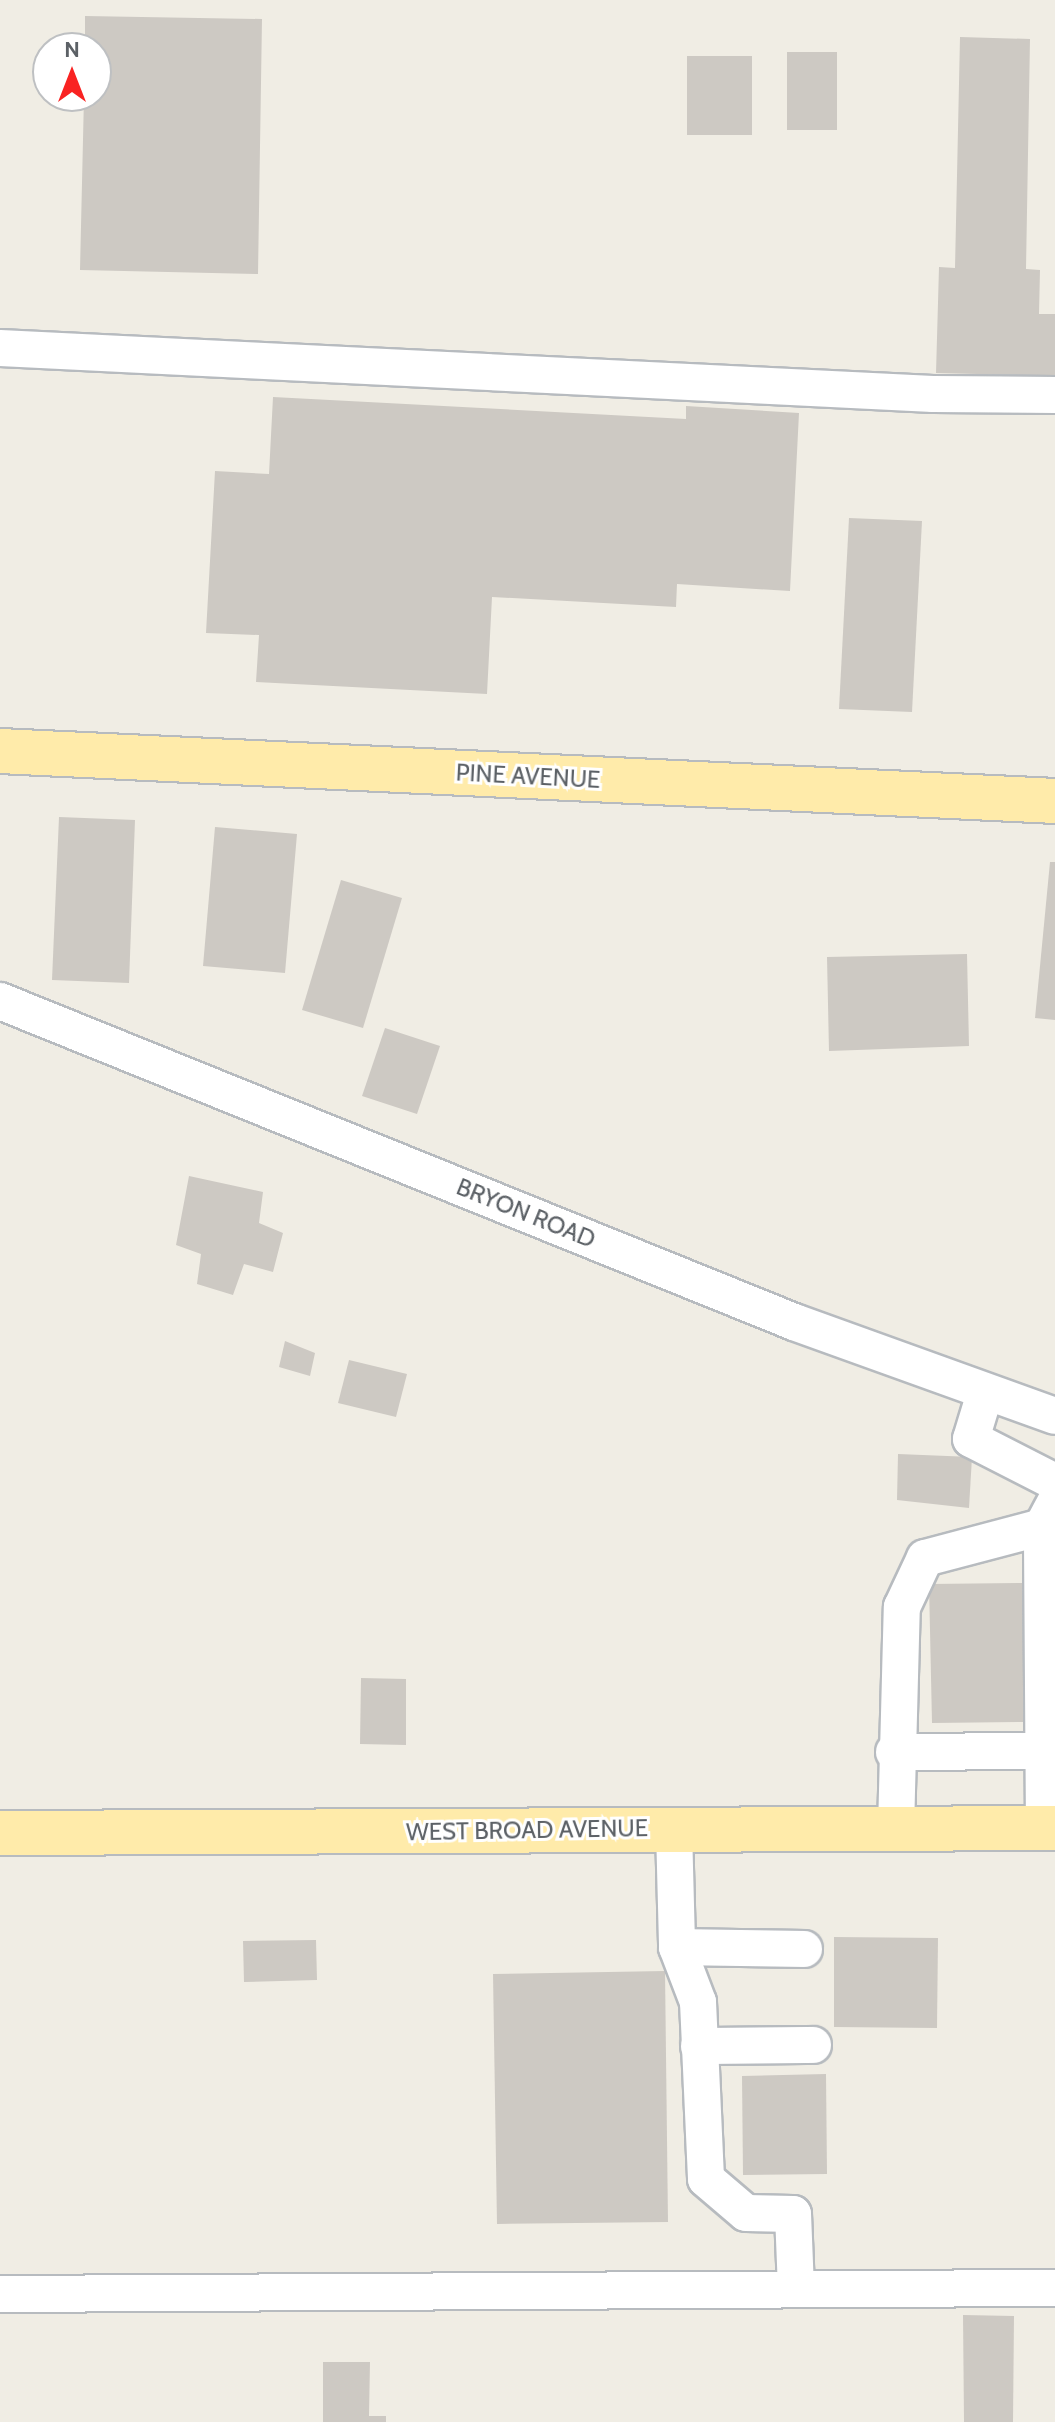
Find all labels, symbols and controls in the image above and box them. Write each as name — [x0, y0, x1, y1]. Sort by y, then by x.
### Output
north arrow — [32, 32, 112, 112]
text: N — [64, 36, 80, 63]
street label: PINE AVENUE — [455, 758, 601, 794]
street label: BRYON ROAD — [452, 1172, 600, 1254]
street label: WEST BROAD AVENUE — [406, 1813, 648, 1847]

